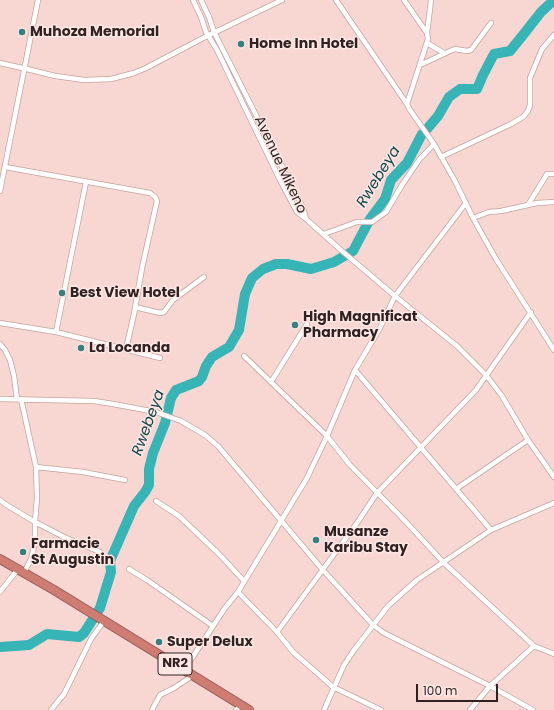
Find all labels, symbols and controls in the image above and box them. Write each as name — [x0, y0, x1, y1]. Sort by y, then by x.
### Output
place label: Muhoza Memorial — [30, 24, 159, 40]
marker: Muhoza Memorial — [17, 27, 27, 37]
place label: Home Inn Hotel — [249, 36, 358, 52]
marker: Home Inn Hotel — [236, 39, 246, 49]
street label: Avenue Mikeno — [250, 114, 310, 216]
water label: Rwebeya — [353, 143, 405, 211]
place label: Best View Hotel — [70, 285, 180, 301]
marker: Best View Hotel — [57, 288, 67, 298]
place label: High Magnificat Pharmacy — [303, 309, 418, 342]
marker: High Magnificat Pharmacy — [290, 320, 300, 330]
place label: La Locanda — [89, 340, 170, 356]
marker: La Locanda — [76, 343, 86, 353]
water label: Rwebeya — [129, 388, 169, 458]
place label: Musanze Karibu Stay — [324, 524, 408, 556]
marker: Musanze Karibu Stay — [311, 535, 321, 545]
place label: Farmacie St Augustin — [31, 536, 114, 568]
marker: Farmacie St Augustin — [18, 547, 28, 557]
place label: Super Delux — [167, 634, 253, 650]
marker: Super Delux — [154, 637, 164, 647]
road number: NR2 — [158, 653, 192, 675]
scale bar — [418, 676, 500, 702]
text: 100 m — [423, 682, 457, 699]

